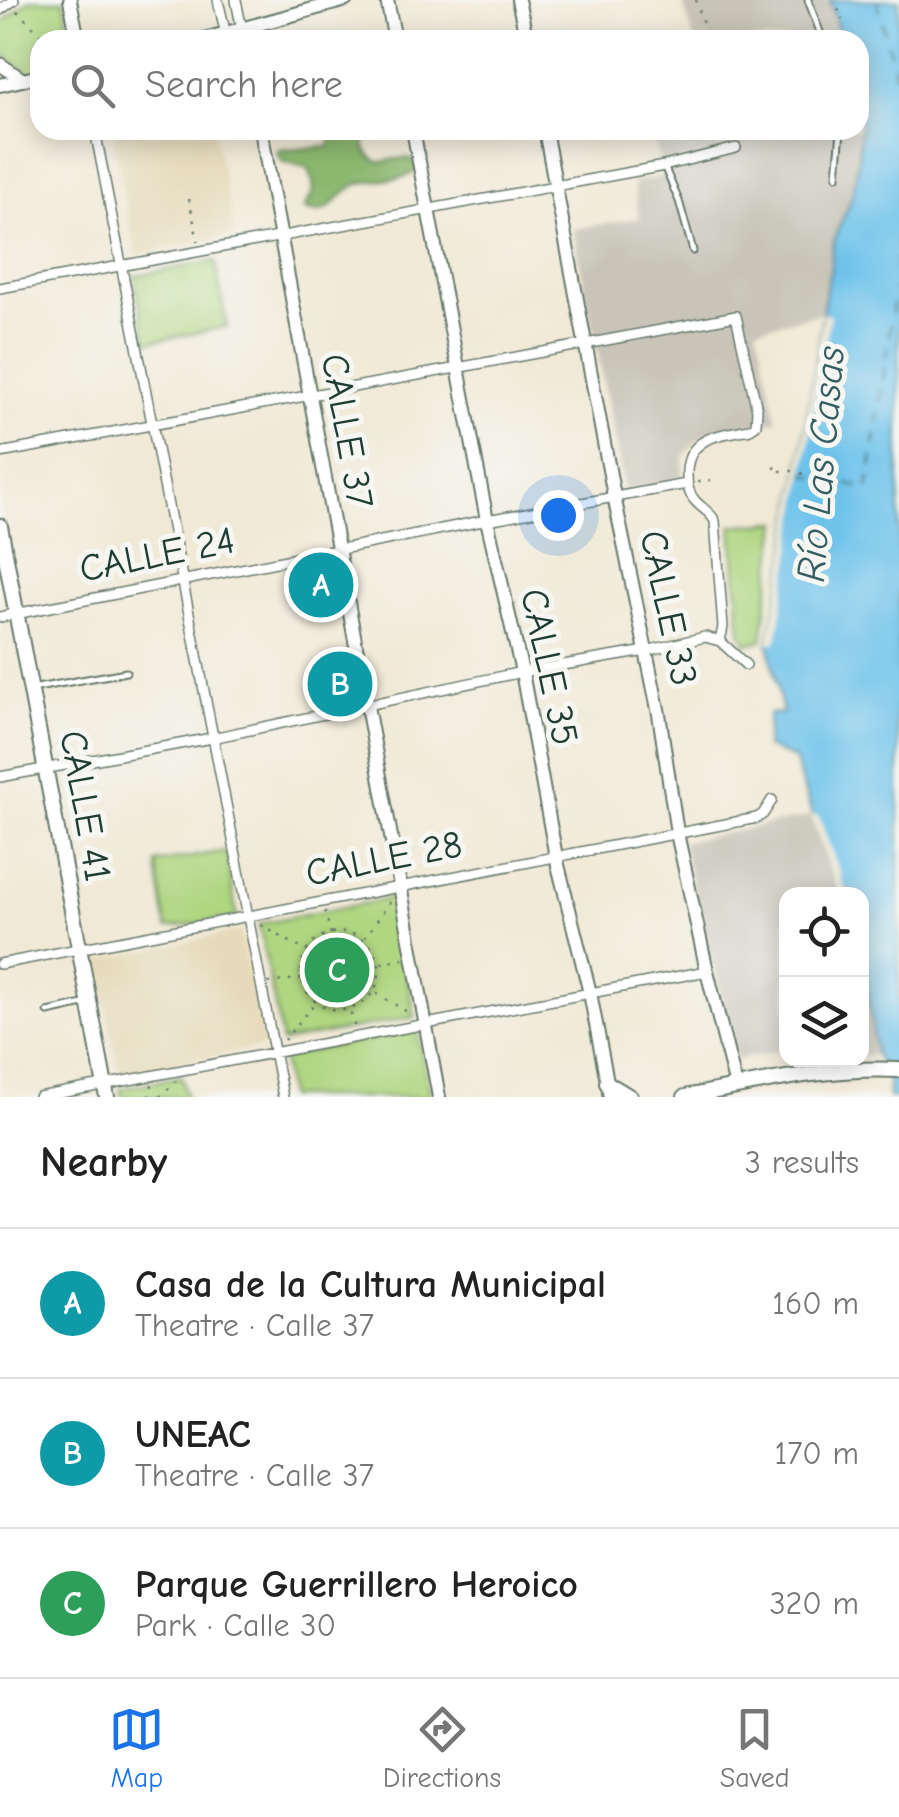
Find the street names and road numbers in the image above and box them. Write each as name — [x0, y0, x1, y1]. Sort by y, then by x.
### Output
street label: CALLE 37 — [312, 350, 382, 512]
street label: CALLE 24 — [76, 518, 238, 592]
street label: CALLE 33 — [630, 526, 706, 690]
street label: CALLE 35 — [511, 585, 587, 749]
street label: CALLE 41 — [50, 727, 120, 885]
street label: CALLE 28 — [302, 822, 466, 896]

